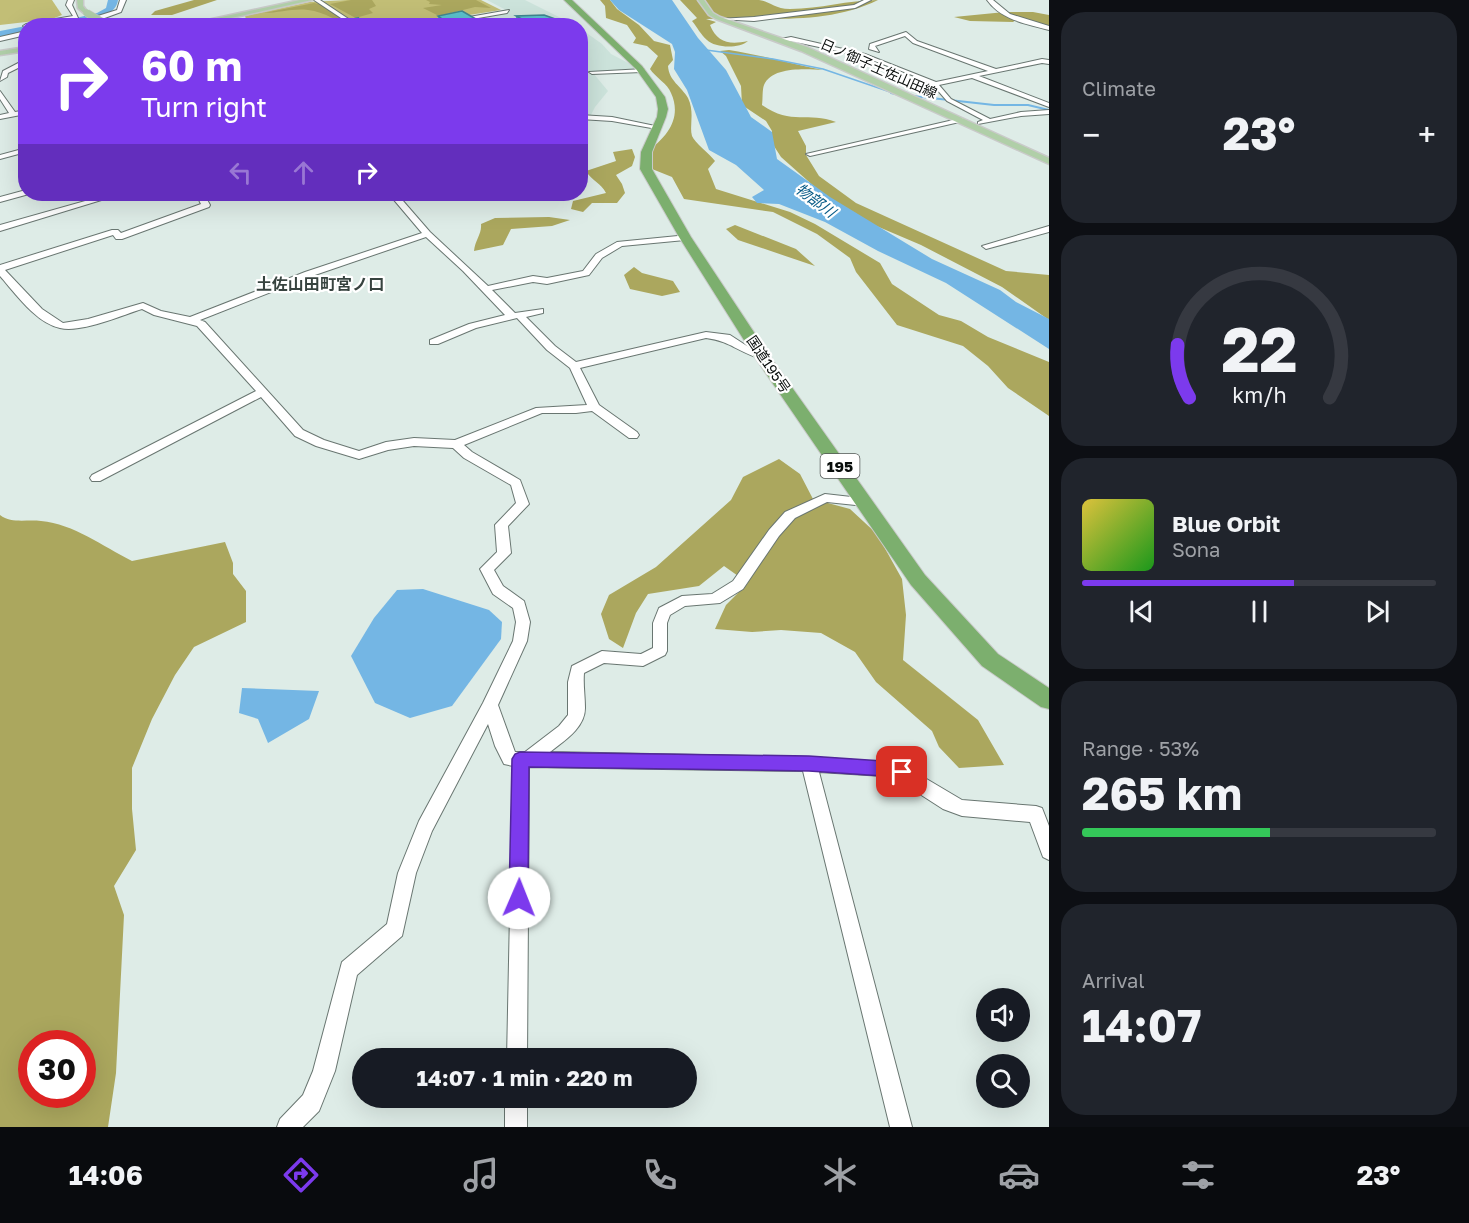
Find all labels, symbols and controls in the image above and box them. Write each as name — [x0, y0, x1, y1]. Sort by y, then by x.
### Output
street label: 日ノ御子土佐山田線 — [818, 35, 940, 101]
text: 60 m — [141, 40, 242, 90]
icon: right — [42, 42, 120, 120]
text: Climate — [1082, 76, 1156, 100]
text: Turn right — [141, 91, 267, 123]
text: 23° — [1223, 106, 1295, 160]
text: − — [1082, 115, 1100, 154]
text: + — [1418, 115, 1436, 154]
icon: left — [224, 156, 257, 189]
icon: ahead — [287, 156, 320, 189]
icon: right — [350, 156, 383, 189]
water label: 物部川 — [793, 179, 841, 222]
district label: 土佐山田町宮ノ口 — [256, 274, 384, 294]
text: 22 — [1221, 311, 1297, 386]
street label: 国道195号 — [744, 332, 794, 396]
text: km/h — [1232, 382, 1286, 408]
road number: 195 — [820, 454, 860, 478]
text: Blue Orbit — [1172, 510, 1280, 537]
text: Sona — [1172, 537, 1220, 561]
icon: previous — [1125, 595, 1158, 628]
icon: pause — [1243, 595, 1276, 628]
icon: next — [1361, 595, 1394, 628]
text: Range · 53% — [1082, 736, 1199, 760]
pin — [876, 746, 927, 797]
icon: arrive — [885, 755, 918, 788]
text: 265 km — [1082, 766, 1242, 820]
position arrow — [487, 866, 551, 930]
text: Arrival — [1082, 968, 1145, 992]
map controls — [976, 988, 1030, 1108]
button: sound — [976, 988, 1030, 1042]
text: 14:07 — [1082, 998, 1201, 1052]
speed limit sign: 30 — [18, 1030, 96, 1108]
button: search — [976, 1054, 1030, 1108]
text: 14:07 · 1 min · 220 m — [417, 1064, 632, 1091]
icon: directions — [280, 1154, 322, 1196]
icon: music — [460, 1154, 502, 1196]
icon: phone — [639, 1154, 681, 1196]
icon: climate — [819, 1154, 861, 1196]
icon: car — [998, 1154, 1040, 1196]
icon: filters — [1177, 1154, 1219, 1196]
text: 14:06 — [69, 1159, 143, 1191]
text: 23° — [1357, 1159, 1400, 1191]

